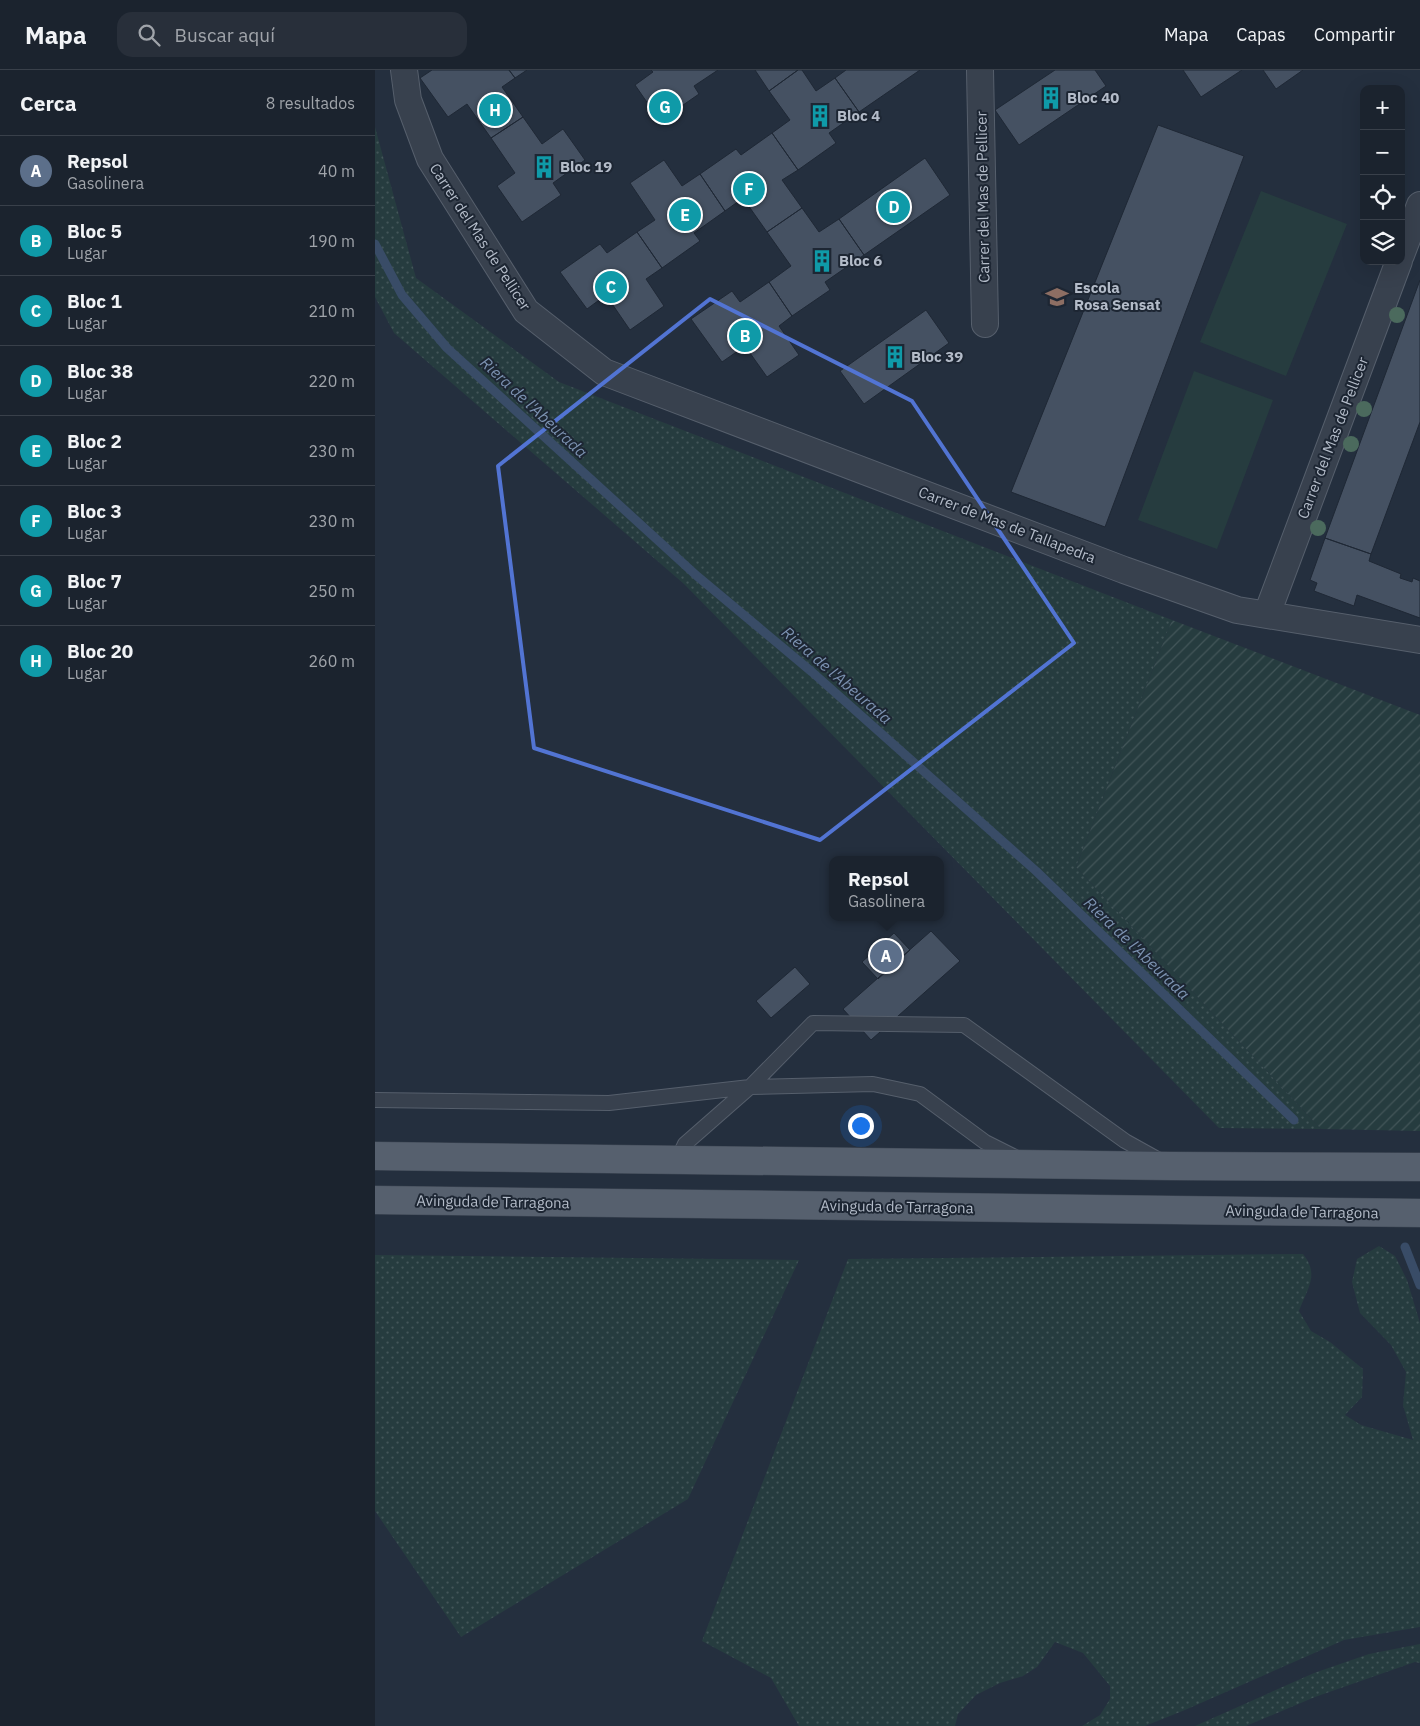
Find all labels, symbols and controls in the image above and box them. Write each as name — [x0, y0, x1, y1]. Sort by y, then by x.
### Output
search box — [117, 12, 467, 57]
text: Mapa — [25, 19, 87, 51]
icon: search — [135, 21, 163, 49]
text: Buscar aquí — [175, 23, 275, 47]
text: Mapa — [1164, 23, 1208, 46]
text: Capas — [1236, 23, 1286, 46]
text: Compartir — [1314, 23, 1395, 46]
building icon: Bloc 40 — [1038, 85, 1064, 111]
map controls — [1360, 85, 1405, 265]
button: + — [1360, 85, 1405, 130]
pin: G — [649, 88, 681, 126]
place label: Bloc 40 — [1067, 88, 1119, 107]
text: Cerca — [20, 89, 77, 117]
pin: H — [479, 91, 511, 129]
text: 8 resultados — [266, 93, 355, 113]
building icon: Bloc 4 — [807, 103, 833, 129]
place label: Bloc 4 — [837, 106, 880, 125]
street label: Carrer del Mas de Pellicer — [971, 111, 993, 283]
button: − — [1360, 130, 1405, 175]
text: Repsol — [67, 149, 128, 173]
building icon: Bloc 19 — [531, 154, 557, 180]
place label: Bloc 19 — [560, 157, 612, 176]
street label: Carrer del Mas de Pellicer — [426, 160, 535, 314]
text: A — [31, 161, 41, 181]
text: 40 m — [318, 161, 355, 181]
pin: F — [733, 170, 765, 208]
text: Gasolinera — [67, 173, 144, 193]
button: locate — [1360, 175, 1405, 220]
pin: D — [878, 188, 910, 226]
pin: E — [669, 196, 701, 234]
text: Bloc 5 — [67, 219, 122, 243]
button: layers — [1360, 220, 1405, 265]
text: B — [31, 231, 41, 251]
text: 190 m — [308, 231, 355, 251]
text: Lugar — [67, 243, 107, 263]
building icon: Bloc 6 — [809, 248, 835, 274]
place label: Bloc 6 — [839, 251, 882, 270]
pin: C — [595, 268, 627, 306]
place label: Escola Rosa Sensat — [1074, 278, 1161, 314]
school or university icon: Escola Rosa Sensat — [1044, 284, 1070, 310]
text: Bloc 1 — [67, 289, 122, 313]
text: C — [31, 301, 41, 321]
text: 210 m — [308, 301, 355, 321]
text: Lugar — [67, 313, 107, 333]
pin: B — [729, 317, 761, 355]
building icon: Bloc 39 — [882, 344, 908, 370]
place label: Bloc 39 — [911, 347, 963, 366]
water label: Riera de l'Abeurada — [476, 352, 592, 462]
street label: Carrer del Mas de Pellicer — [1293, 354, 1372, 521]
text: Bloc 38 — [67, 359, 133, 383]
text: D — [30, 371, 42, 391]
text: 220 m — [308, 371, 355, 391]
text: Lugar — [67, 383, 107, 403]
text: Bloc 2 — [67, 429, 122, 453]
text: E — [31, 441, 41, 461]
text: 230 m — [308, 441, 355, 461]
text: Lugar — [67, 453, 107, 473]
street label: Carrer de Mas de Tallapedra — [916, 482, 1098, 567]
text: Bloc 3 — [67, 499, 122, 523]
text: F — [31, 511, 41, 531]
text: 230 m — [308, 511, 355, 531]
text: Lugar — [67, 523, 107, 543]
text: Bloc 7 — [67, 569, 122, 593]
text: G — [30, 581, 42, 601]
text: 250 m — [308, 581, 355, 601]
text: Lugar — [67, 593, 107, 613]
water label: Riera de l'Abeurada — [778, 622, 896, 728]
text: Bloc 20 — [67, 639, 133, 663]
text: H — [30, 651, 42, 671]
text: 260 m — [308, 651, 355, 671]
text: Lugar — [67, 663, 107, 683]
popup — [829, 856, 944, 921]
text: Repsol — [848, 867, 909, 891]
text: Gasolinera — [848, 891, 925, 911]
water label: Riera de l'Abeurada — [1080, 893, 1194, 1003]
pin: A — [870, 937, 902, 975]
your location — [848, 1113, 874, 1139]
street label: Avinguda de Tarragona — [416, 1191, 570, 1212]
street label: Avinguda de Tarragona — [820, 1196, 974, 1217]
street label: Avinguda de Tarragona — [1225, 1201, 1379, 1222]

